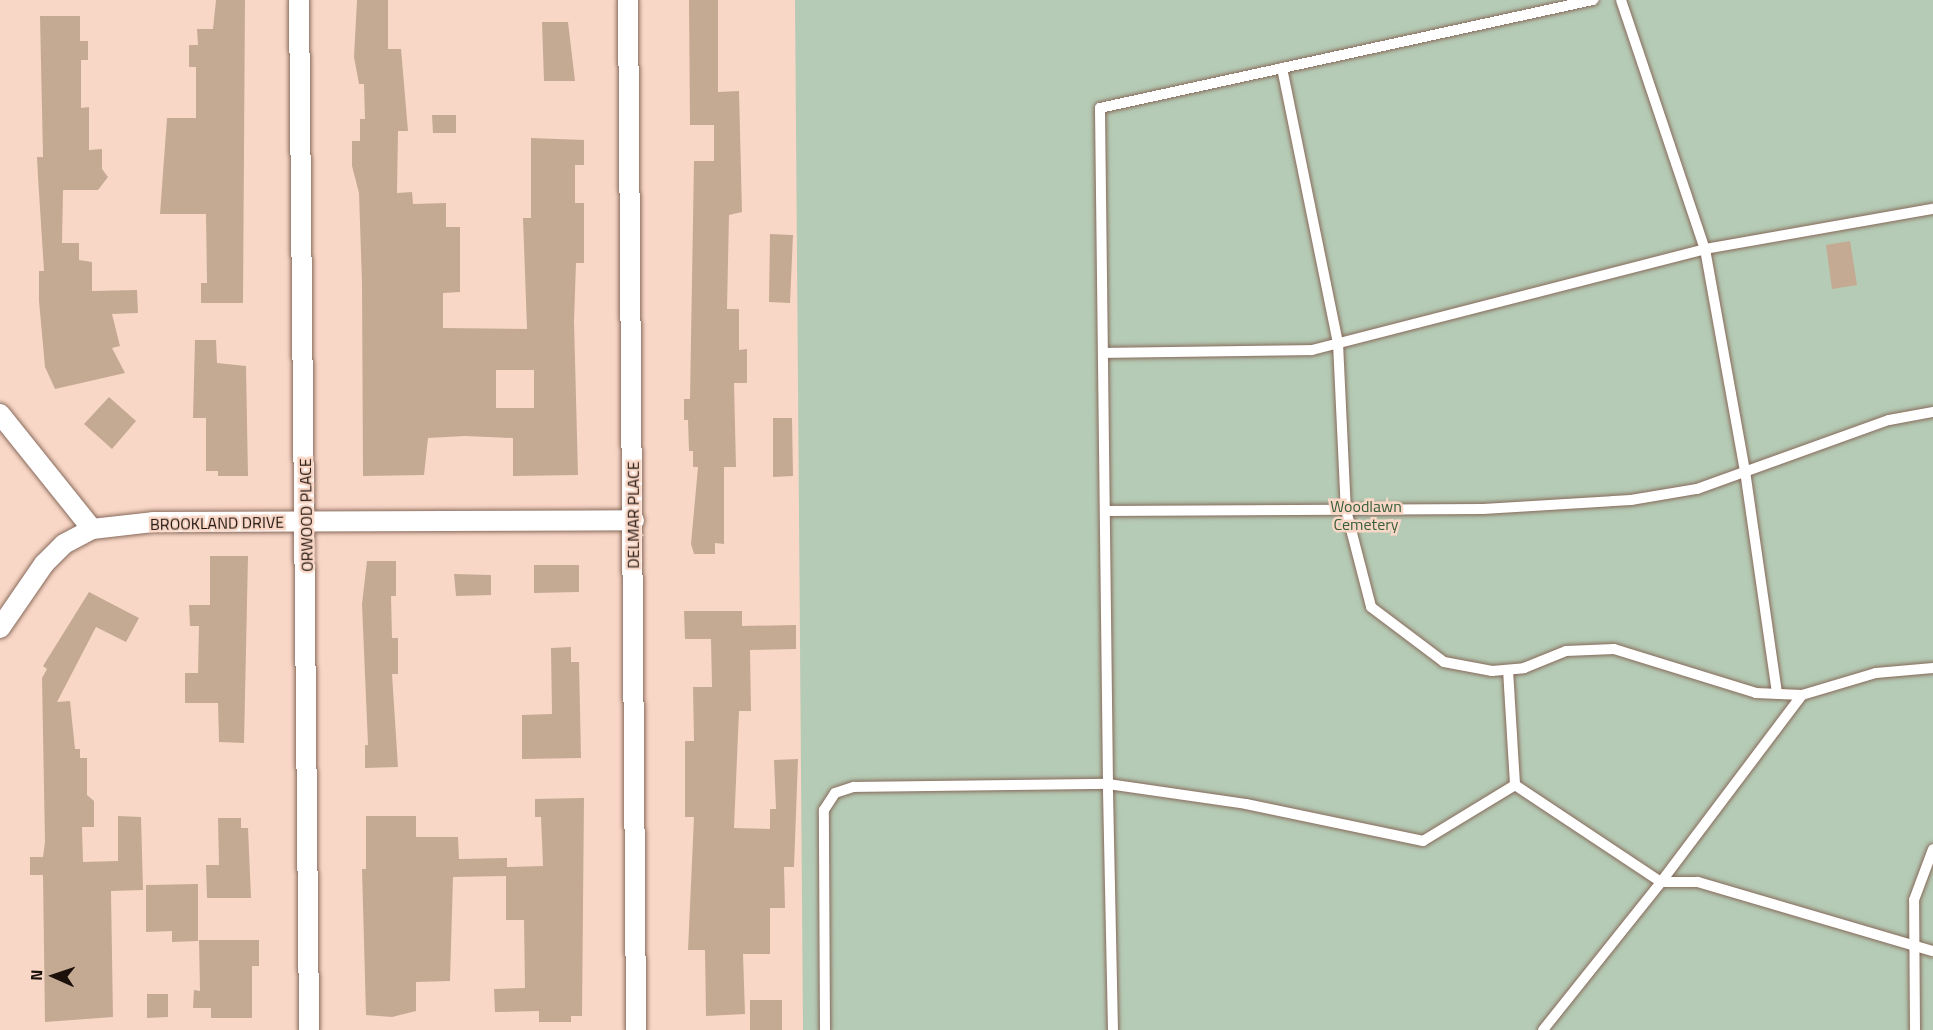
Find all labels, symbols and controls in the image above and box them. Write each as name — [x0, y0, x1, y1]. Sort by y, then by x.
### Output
street label: ORWOOD PLACE — [295, 458, 317, 572]
street label: DELMAR PLACE — [623, 461, 643, 569]
park label: Woodlawn Cemetery — [1330, 496, 1402, 534]
street label: BROOKLAND DRIVE — [150, 512, 284, 534]
north arrow — [24, 946, 84, 1006]
text: N — [24, 969, 48, 981]

